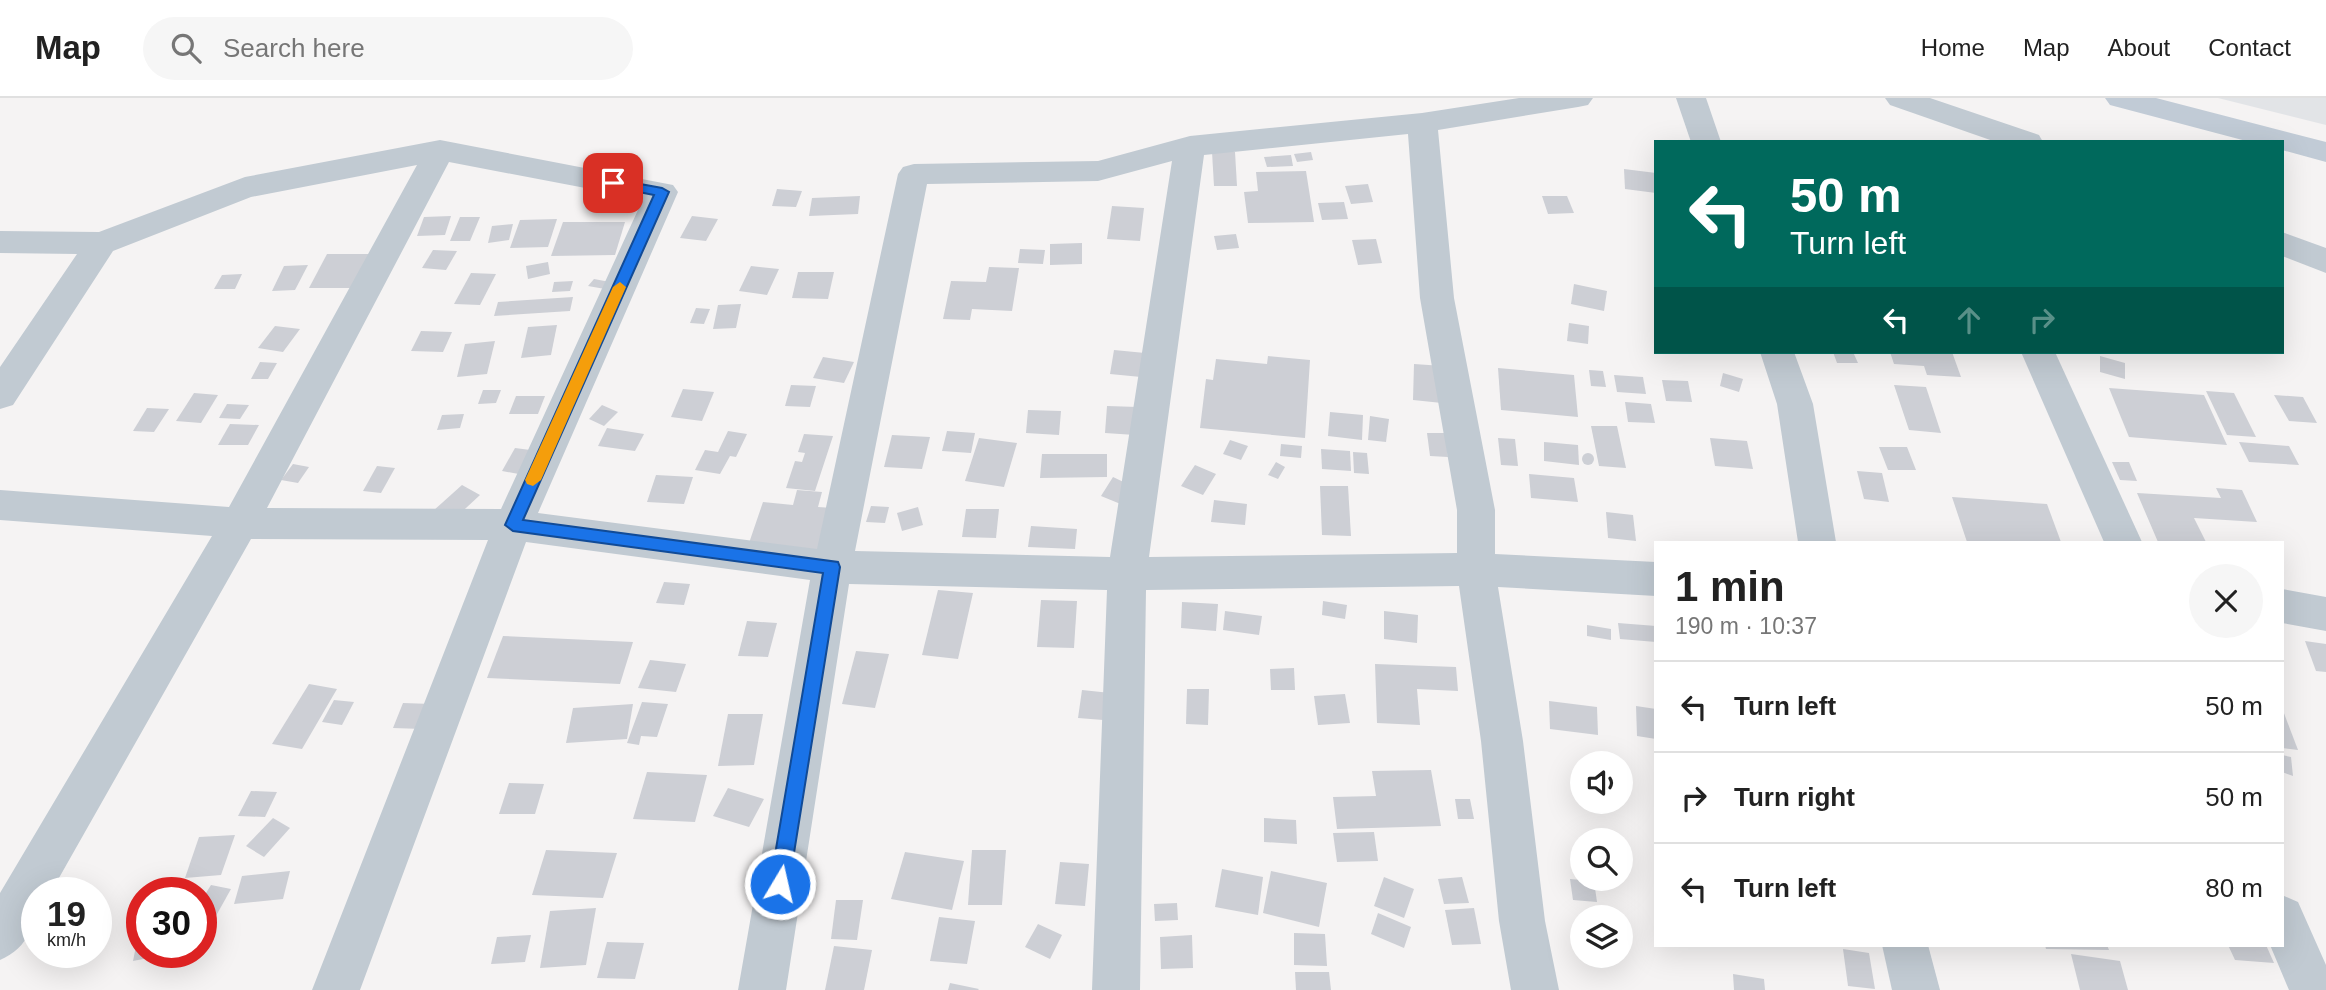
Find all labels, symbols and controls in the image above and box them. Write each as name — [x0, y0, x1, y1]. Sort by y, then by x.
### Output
search box — [143, 17, 633, 80]
text: Map — [35, 29, 101, 66]
icon: search — [167, 29, 205, 67]
text: Search here — [223, 33, 365, 63]
text: Home — [1921, 34, 1985, 61]
text: Map — [2023, 34, 2070, 61]
text: About — [2108, 34, 2170, 61]
text: Contact — [2208, 34, 2291, 61]
pin — [583, 153, 643, 213]
icon: arrive — [594, 164, 632, 202]
icon: left — [1675, 168, 1766, 259]
text: 50 m — [1790, 168, 1902, 222]
text: Turn left — [1790, 225, 1906, 261]
icon: left — [1877, 301, 1915, 339]
icon: ahead — [1950, 301, 1988, 339]
icon: right — [2023, 301, 2061, 339]
text: 1 min — [1675, 563, 1785, 610]
button: close — [2189, 564, 2263, 638]
text: 190 m · 10:37 — [1675, 613, 1817, 639]
icon: left — [1675, 688, 1713, 726]
text: Turn left — [1734, 691, 1836, 721]
text: 50 m — [2205, 691, 2263, 721]
map controls — [1570, 751, 1633, 968]
button: sound — [1570, 751, 1633, 814]
icon: right — [1675, 779, 1713, 817]
text: Turn right — [1734, 782, 1855, 812]
text: 50 m — [2205, 782, 2263, 812]
button: search — [1570, 828, 1633, 891]
position arrow — [743, 847, 817, 921]
icon: left — [1675, 870, 1713, 908]
text: Turn left — [1734, 873, 1836, 903]
text: 80 m — [2205, 873, 2263, 903]
speed limit sign: 30 — [126, 877, 217, 968]
text: 19 — [47, 894, 86, 933]
button: layers — [1570, 905, 1633, 968]
text: km/h — [47, 930, 86, 950]

